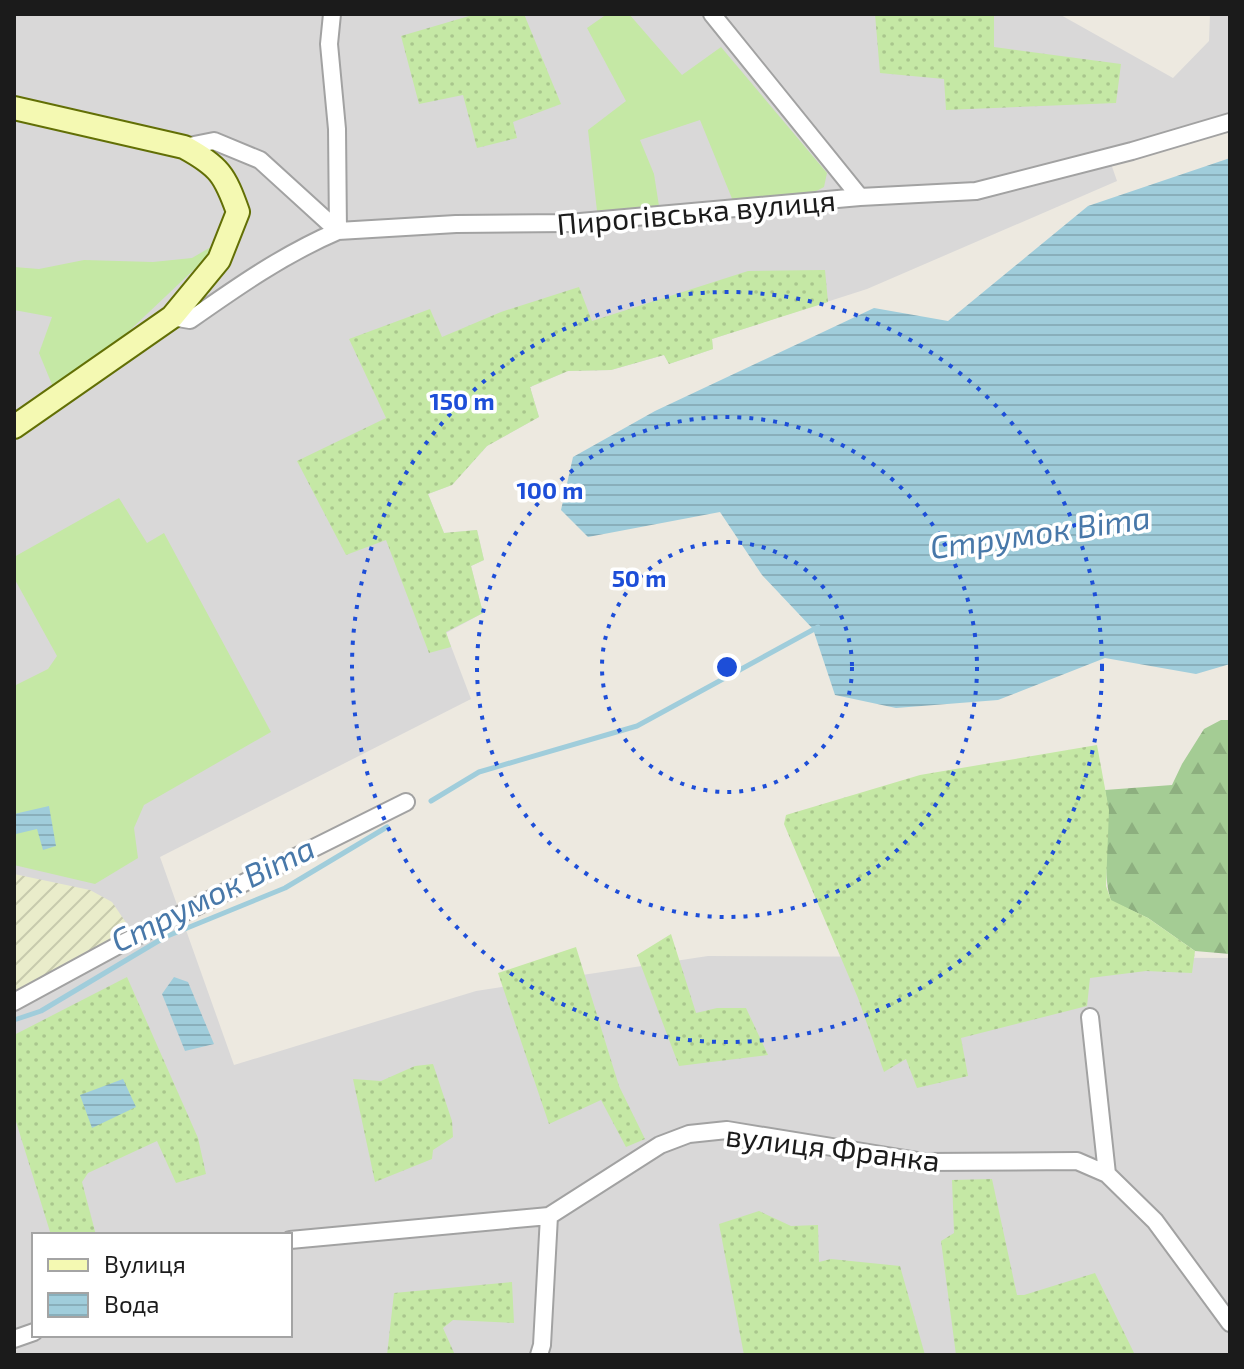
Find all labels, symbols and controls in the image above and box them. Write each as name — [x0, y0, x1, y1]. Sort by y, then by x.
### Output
street label: Пирогівська вулиця — [555, 181, 837, 242]
text: 150 m — [429, 386, 495, 415]
text: 100 m — [517, 475, 583, 504]
water label: Струмок Віта — [927, 497, 1153, 565]
text: 50 m — [612, 563, 666, 592]
centre of rings — [713, 653, 741, 681]
water label: Струмок Віта — [104, 827, 320, 959]
street label: вулиця Франка — [724, 1116, 942, 1179]
legend — [32, 1233, 292, 1337]
text: Вулиця — [104, 1249, 186, 1279]
text: Вода — [104, 1289, 160, 1318]

